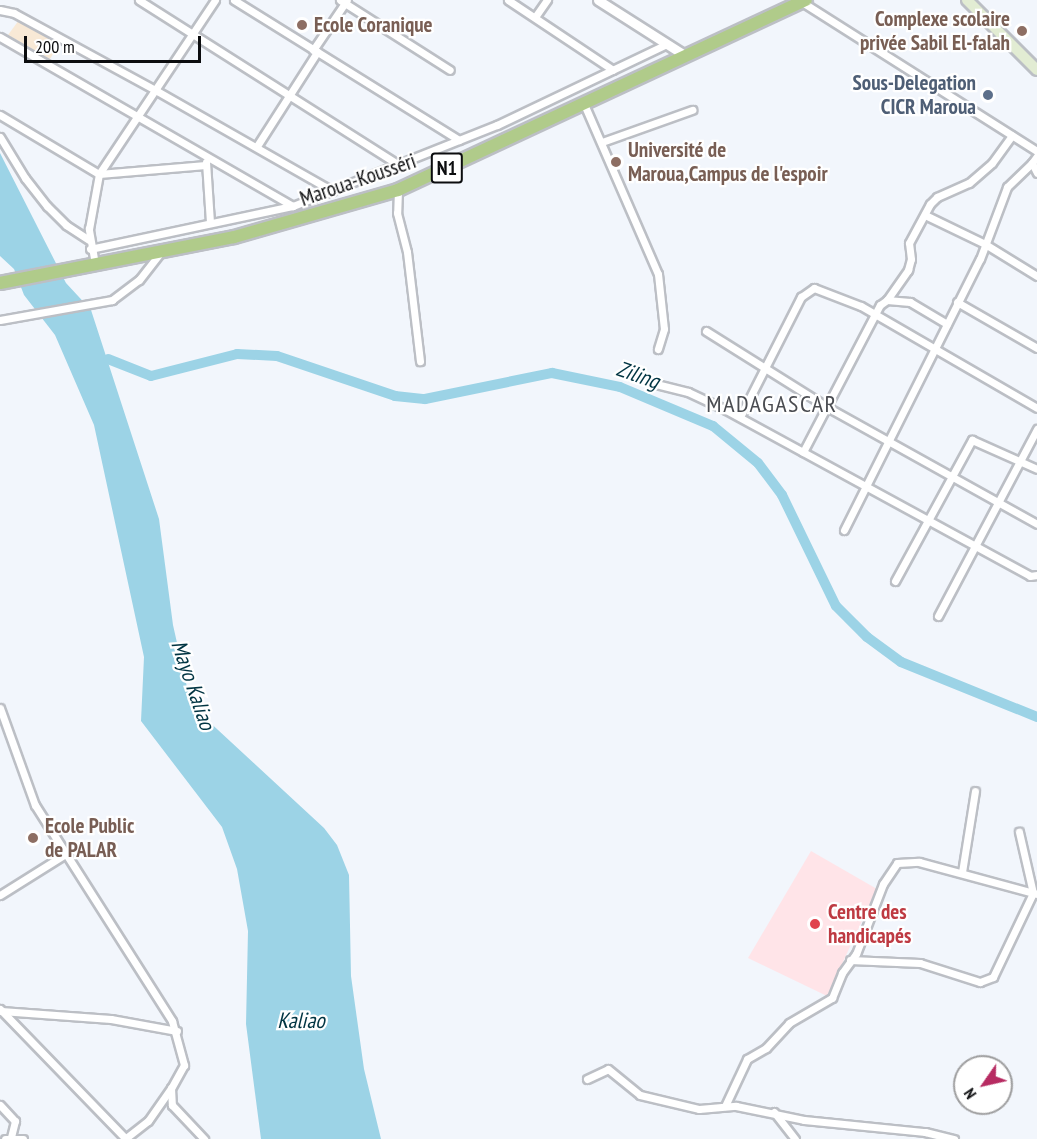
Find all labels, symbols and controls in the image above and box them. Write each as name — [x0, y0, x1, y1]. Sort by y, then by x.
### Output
place label: Complexe scolaire privée Sabil El-falah — [860, 6, 1010, 56]
place label: Ecole Coranique — [314, 12, 433, 38]
marker: Ecole Coranique — [295, 18, 309, 32]
scale bar — [27, 24, 204, 62]
marker: Complexe scolaire privée Sabil El-falah — [1015, 24, 1029, 38]
text: 200 m — [35, 35, 75, 58]
place label: Sous-Delegation CICR Maroua — [853, 70, 976, 120]
marker: Sous-Delegation CICR Maroua — [981, 88, 995, 102]
place label: Université de Maroua,Campus de l'espoir — [628, 137, 828, 187]
street label: Maroua-Kousséri — [297, 148, 419, 212]
road number: N1 — [430, 151, 464, 185]
marker: Université de Maroua,Campus de l'espoir — [609, 155, 623, 169]
water label: Ziling — [613, 355, 663, 395]
district label: MADAGASCAR — [706, 390, 838, 418]
water label: Mayo Kaliao — [165, 637, 221, 733]
place label: Ecole Public de PALAR — [45, 813, 134, 863]
marker: Ecole Public de PALAR — [26, 831, 40, 845]
place label: Centre des handicapés — [828, 899, 911, 949]
marker: Centre des handicapés — [806, 915, 824, 933]
water label: Kaliao — [277, 1008, 325, 1034]
north arrow — [953, 1055, 1013, 1115]
text: N — [959, 1085, 980, 1103]

